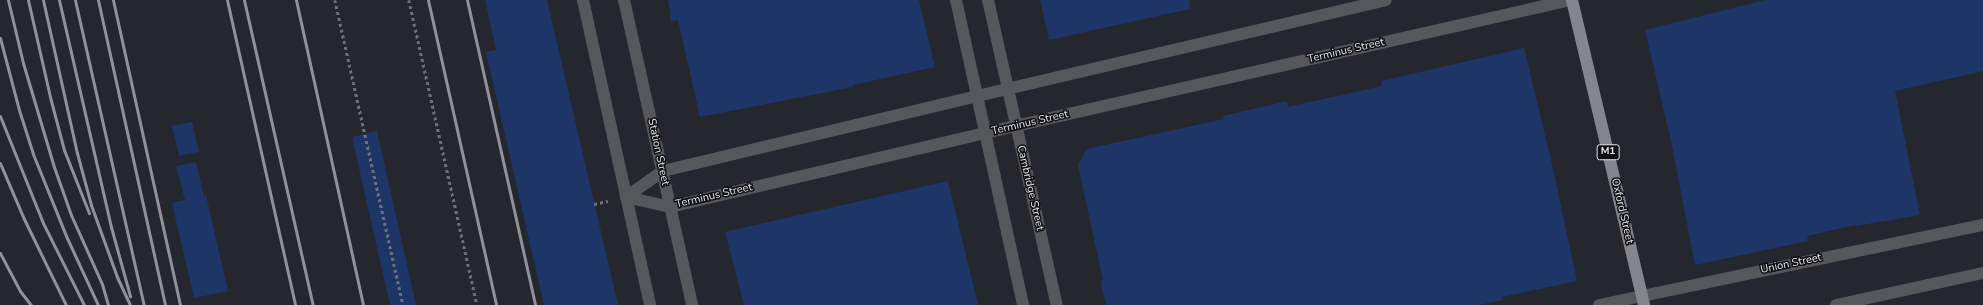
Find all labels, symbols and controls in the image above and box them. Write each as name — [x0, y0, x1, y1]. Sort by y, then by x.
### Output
street label: Terminus Street — [1306, 36, 1386, 66]
street label: Terminus Street — [990, 108, 1070, 138]
street label: Station Street — [644, 117, 672, 187]
street label: Cambridge Street — [1014, 144, 1046, 232]
road number: M1 — [1596, 144, 1620, 160]
street label: Oxford Street — [1608, 177, 1636, 245]
street label: Terminus Street — [674, 181, 754, 211]
street label: Union Street — [1759, 251, 1823, 277]

